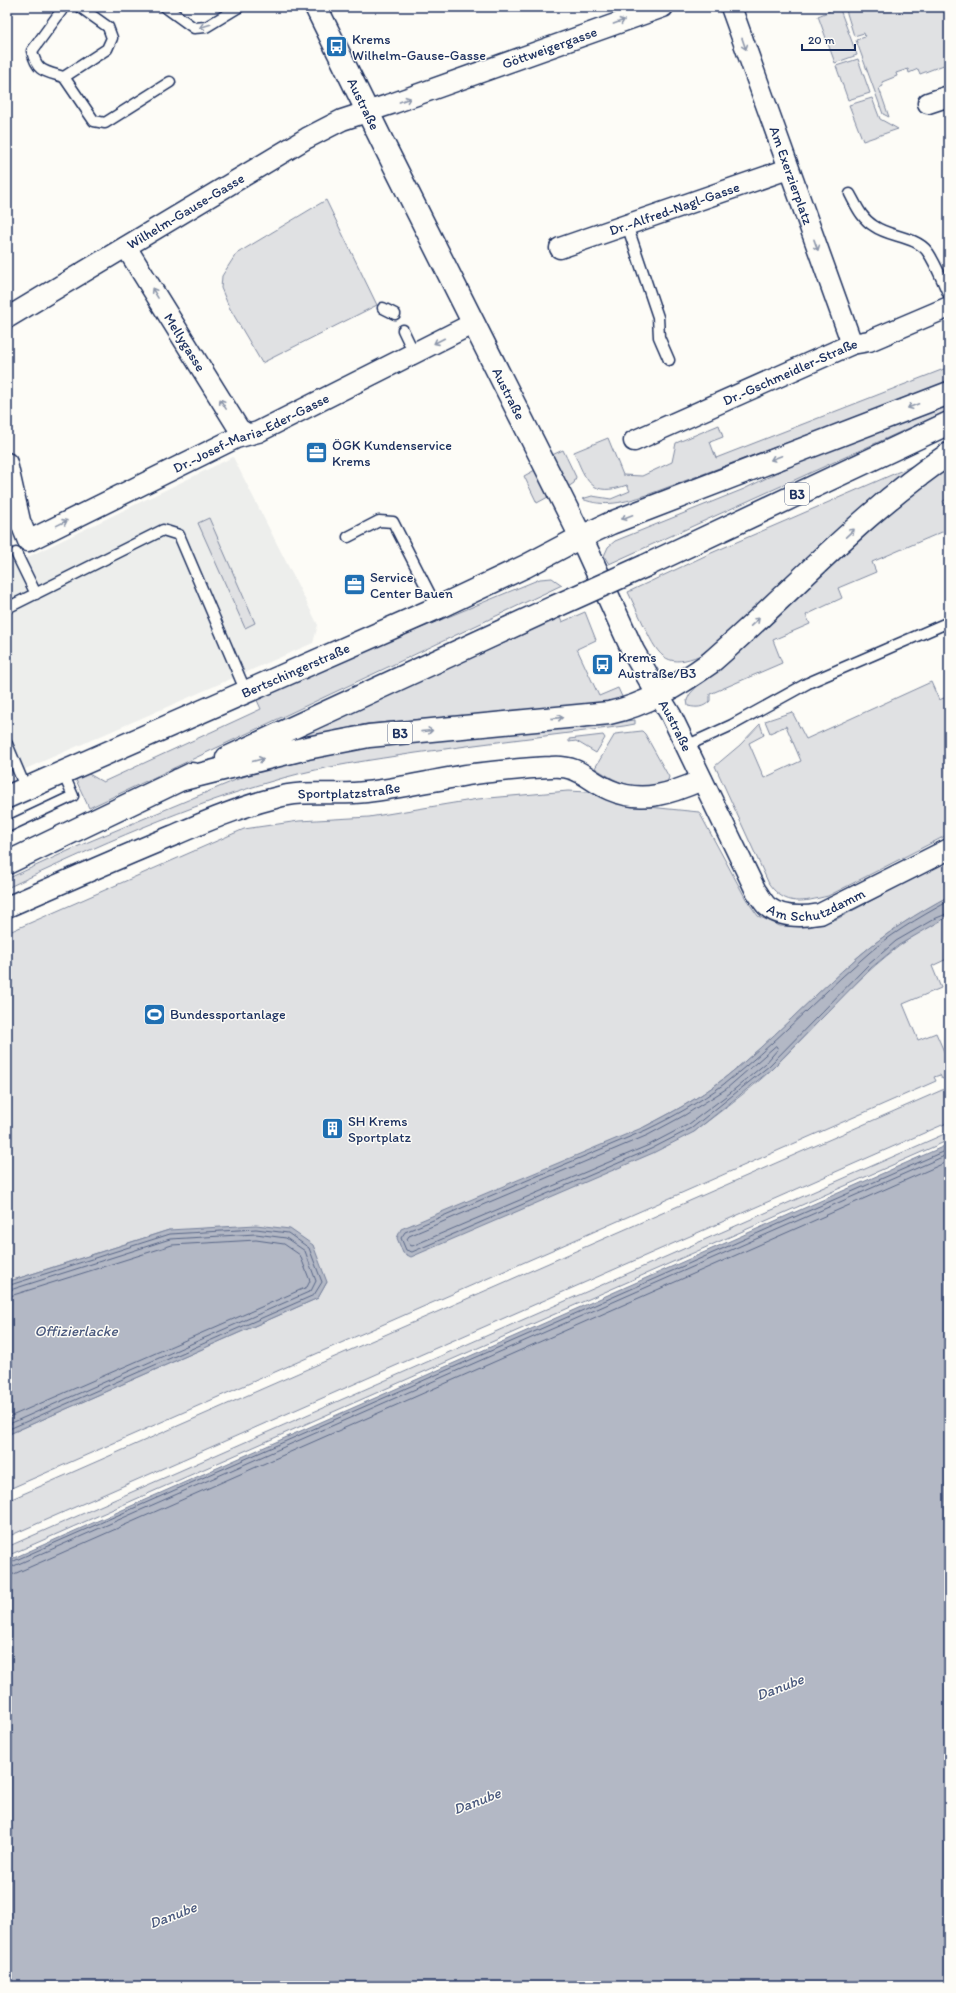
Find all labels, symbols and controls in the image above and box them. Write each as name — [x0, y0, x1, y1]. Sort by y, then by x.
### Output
one-way arrow — [613, 18, 625, 26]
one-way arrow — [199, 23, 212, 30]
street label: Göttweigergasse — [500, 23, 600, 72]
scale bar — [802, 26, 855, 52]
place label: Krems Wilhelm-Gause-Gasse — [352, 31, 486, 64]
text: 20 m — [808, 33, 835, 47]
bus stop icon: Krems Wilhelm-Gause-Gasse — [323, 34, 349, 60]
one-way arrow — [741, 37, 748, 50]
street label: Austraße — [344, 75, 384, 133]
one-way arrow — [399, 95, 411, 103]
street label: Am Exerzierplatz — [766, 124, 817, 227]
street label: Wilhelm-Gause-Gasse — [123, 169, 248, 253]
street label: Dr.-Alfred-Nagl-Gasse — [607, 178, 742, 239]
one-way arrow — [813, 239, 820, 252]
one-way arrow — [150, 287, 158, 299]
street label: Mellygasse — [161, 310, 210, 375]
street label: Dr.-Gschmeidler-Straße — [720, 335, 859, 409]
one-way arrow — [434, 338, 446, 345]
street label: Austraße — [489, 365, 529, 423]
street label: Dr.-Josef-Maria-Eder-Gasse — [170, 389, 332, 476]
one-way arrow — [219, 399, 227, 410]
one-way arrow — [907, 403, 919, 411]
place label: ÖGK Kundenservice Krems — [332, 437, 452, 470]
office icon: ÖGK Kundenservice Krems — [304, 440, 330, 466]
one-way arrow — [770, 455, 782, 463]
road number: B3 — [785, 483, 809, 505]
one-way arrow — [621, 513, 633, 521]
one-way arrow — [56, 519, 68, 526]
one-way arrow — [845, 528, 855, 538]
place label: Service Center Bauen — [370, 569, 453, 602]
office icon: Service Center Bauen — [342, 572, 368, 598]
one-way arrow — [750, 617, 760, 627]
street label: Bertschingerstraße — [239, 639, 353, 702]
place label: Krems Austraße/B3 — [618, 649, 697, 682]
bus stop icon: Krems Austraße/B3 — [590, 652, 616, 678]
street label: Austraße — [655, 696, 696, 754]
one-way arrow — [550, 714, 563, 721]
road number: B3 — [388, 722, 412, 744]
one-way arrow — [420, 727, 433, 734]
one-way arrow — [251, 756, 264, 763]
street label: Sportplatzstraße — [297, 779, 402, 802]
street label: Am Schutzdamm — [764, 884, 868, 925]
sports icon: Bundessportanlage — [141, 1001, 167, 1027]
place label: Bundessportanlage — [170, 1006, 286, 1023]
place label: SH Krems Sportplatz — [348, 1113, 412, 1146]
building icon: SH Krems Sportplatz — [319, 1116, 345, 1142]
water label: Offizierlacke — [34, 1322, 118, 1340]
water label: Danube — [754, 1669, 807, 1704]
water label: Danube — [451, 1783, 504, 1818]
water label: Danube — [147, 1897, 200, 1932]

